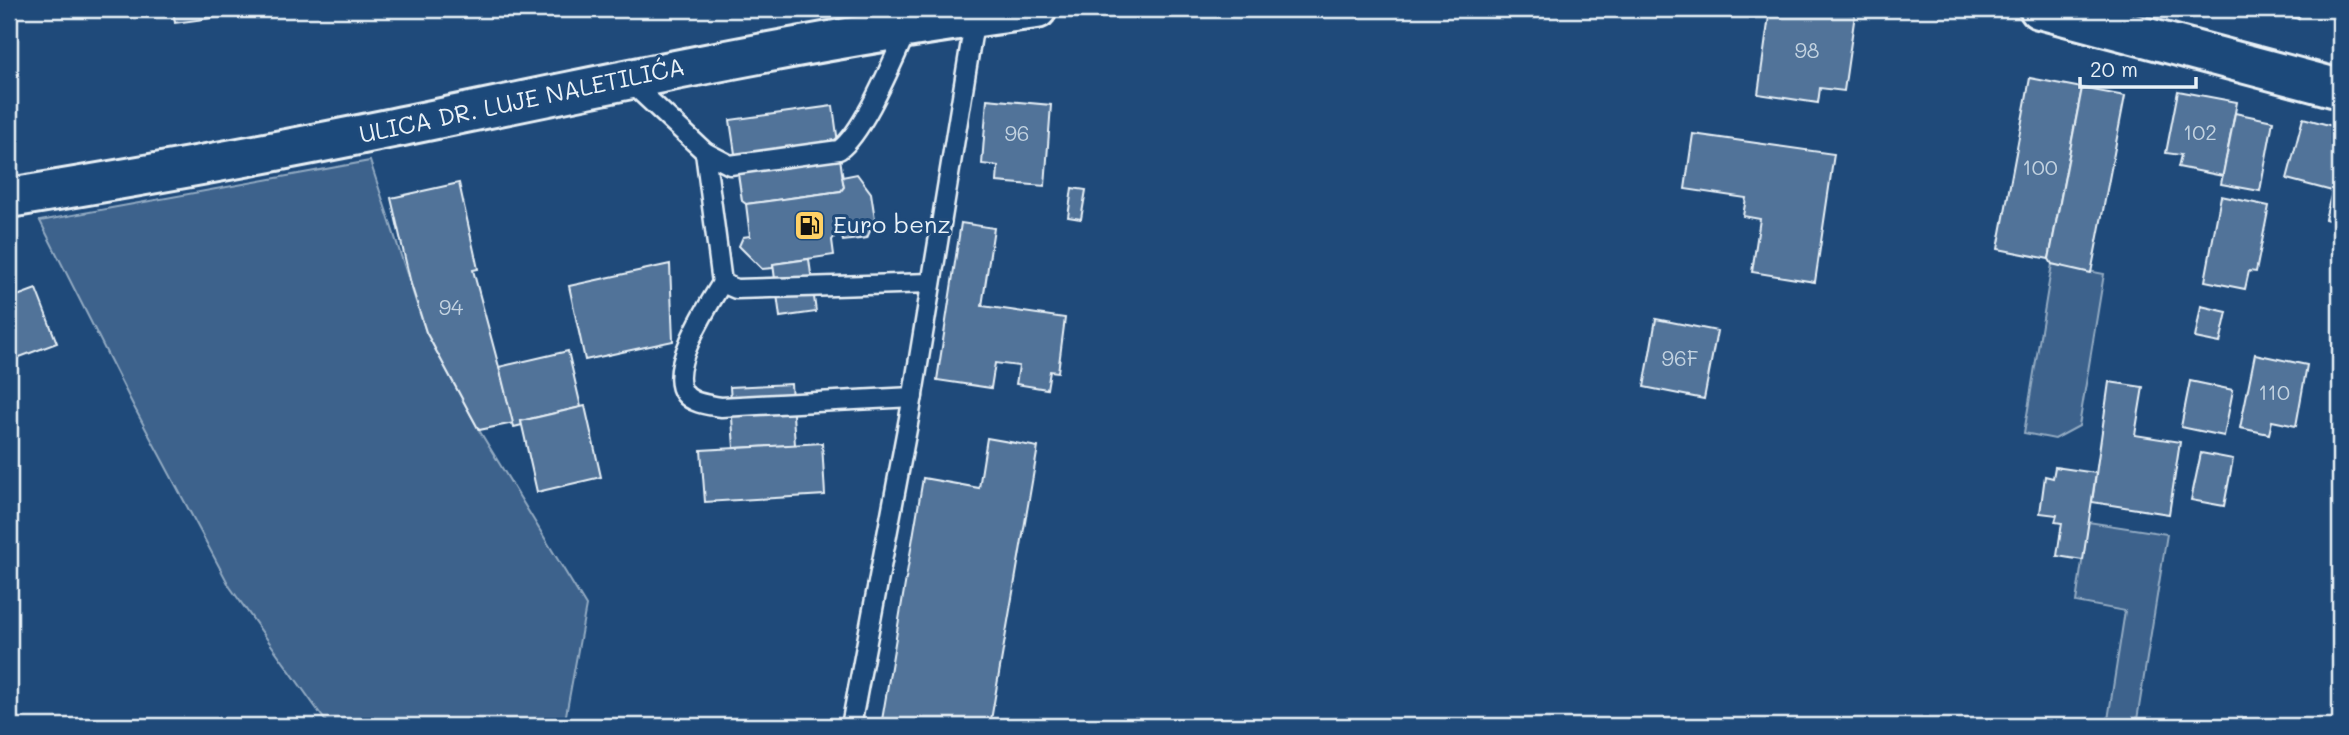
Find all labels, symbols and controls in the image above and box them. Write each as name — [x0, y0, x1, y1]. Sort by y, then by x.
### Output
house number: 98 — [1794, 36, 1820, 63]
scale bar — [2080, 46, 2195, 90]
street label: ULICA DR. LUJE NALETILIĆA — [356, 50, 687, 149]
text: 20 m — [2090, 55, 2138, 82]
house number: 102 — [2183, 118, 2217, 145]
house number: 96 — [1004, 119, 1030, 146]
house number: 100 — [2022, 153, 2058, 180]
fuel station icon: Euro benz — [793, 208, 827, 242]
place label: Euro benz — [833, 208, 951, 239]
house number: 94 — [439, 293, 464, 320]
house number: 96F — [1662, 344, 1699, 371]
house number: 110 — [2258, 378, 2290, 405]

